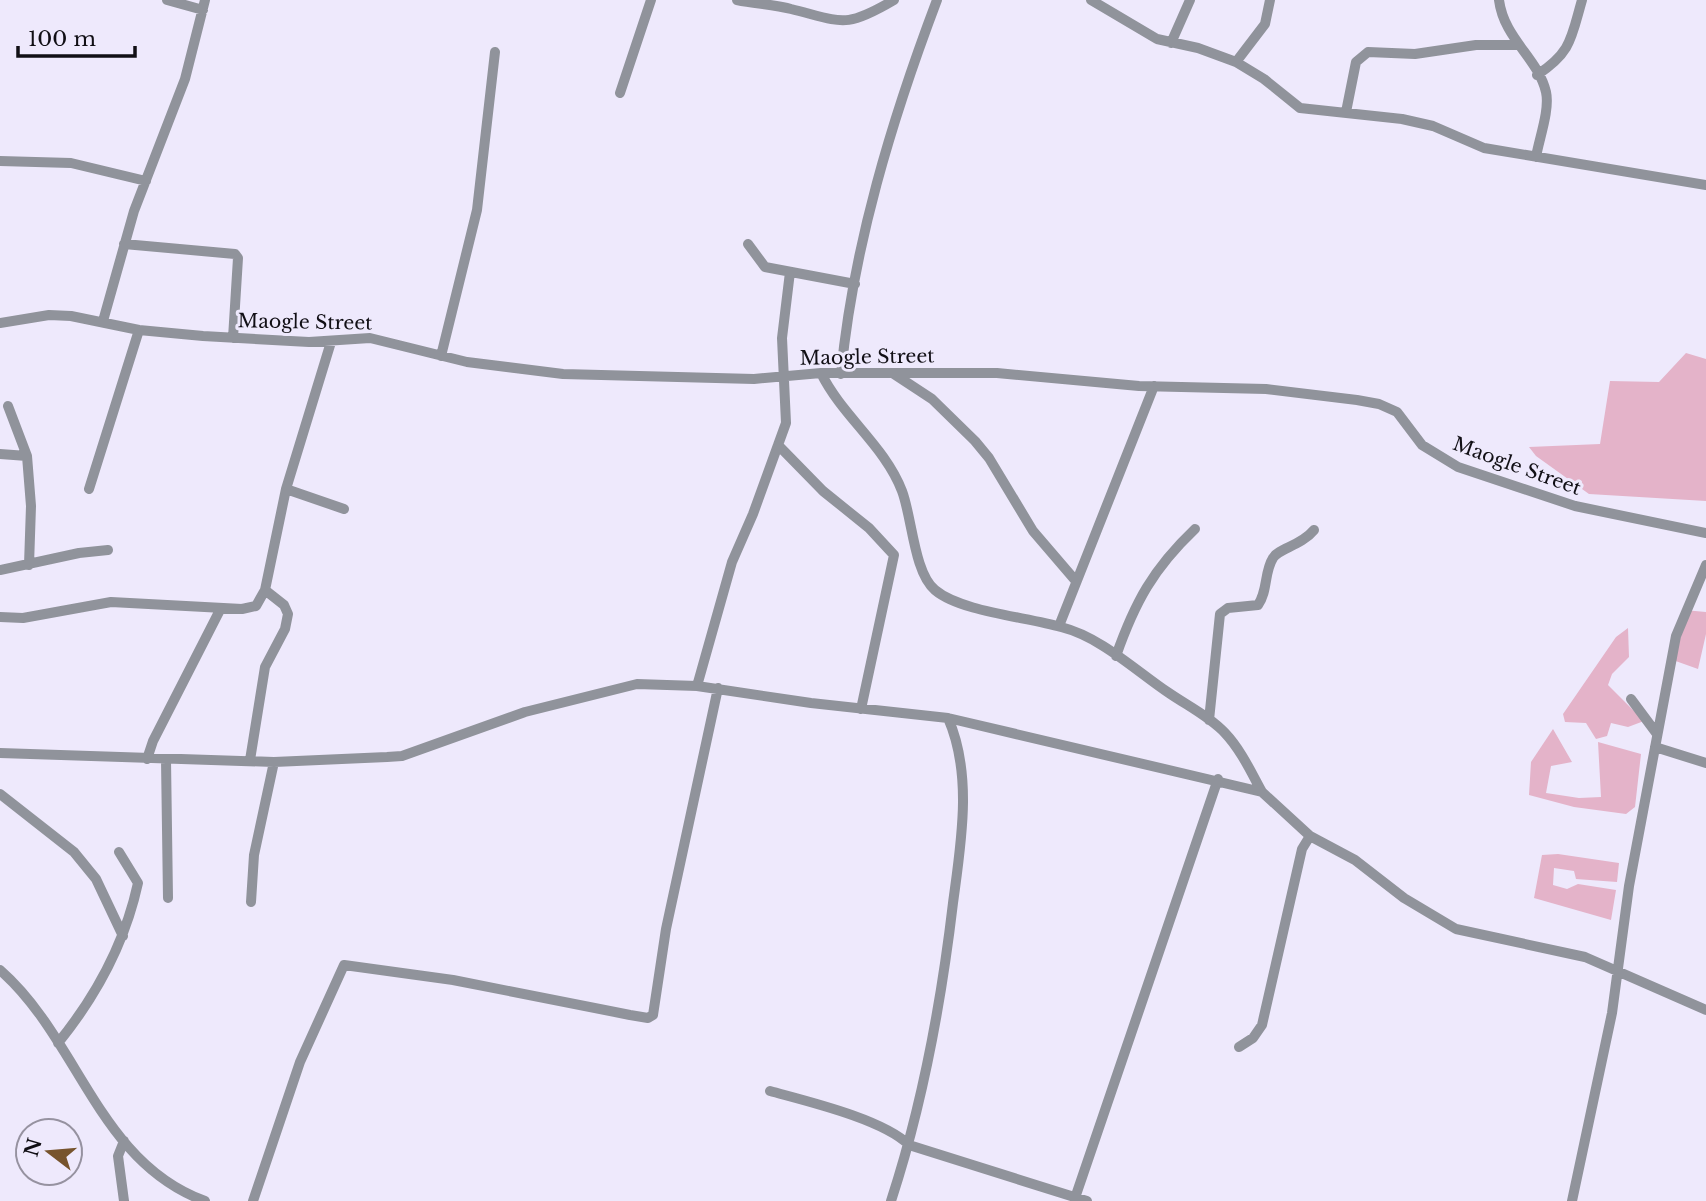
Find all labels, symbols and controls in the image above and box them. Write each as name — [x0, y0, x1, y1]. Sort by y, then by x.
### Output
scale bar — [18, 14, 135, 58]
text: 100 m — [28, 26, 96, 52]
street label: Maogle Street — [237, 309, 373, 335]
street label: Maogle Street — [799, 344, 935, 370]
street label: Maogle Street — [1450, 432, 1585, 500]
north arrow — [14, 1117, 84, 1187]
text: N — [20, 1136, 47, 1159]

